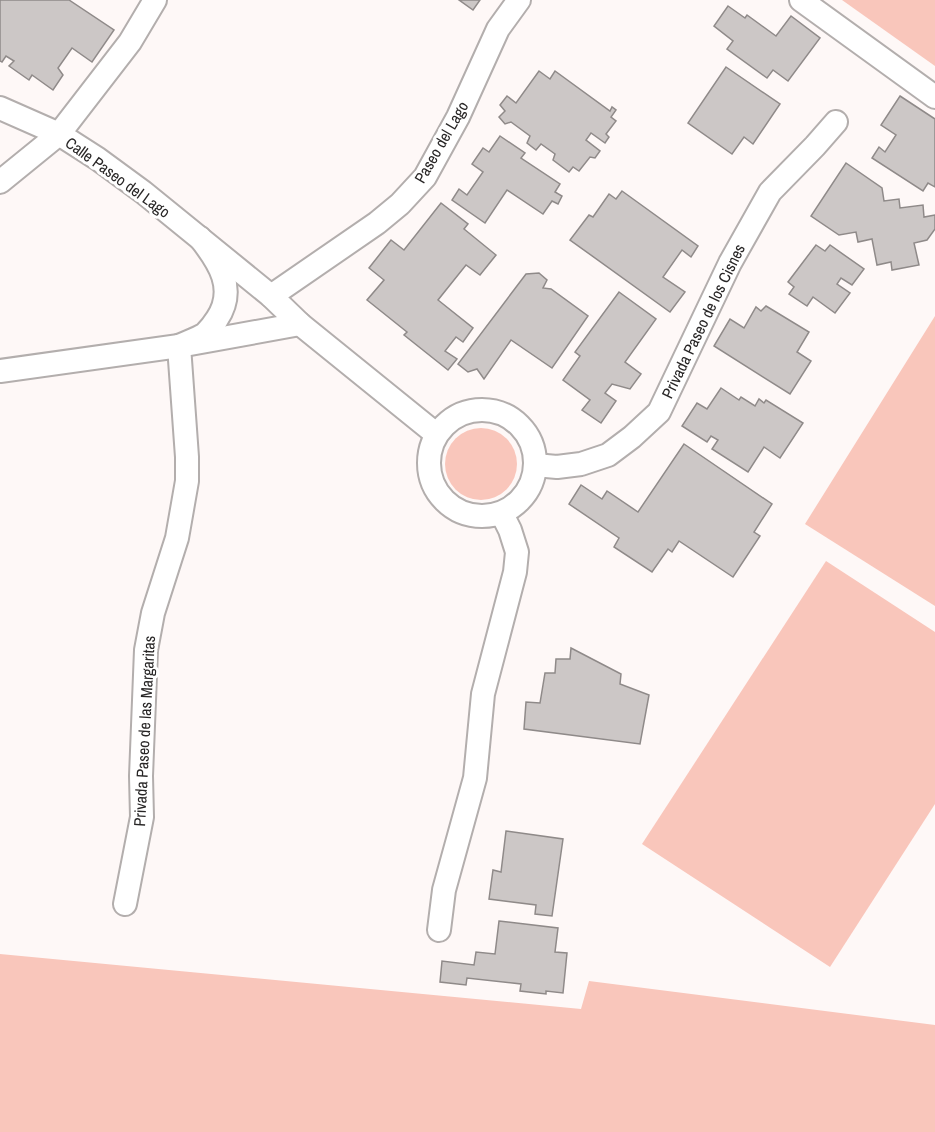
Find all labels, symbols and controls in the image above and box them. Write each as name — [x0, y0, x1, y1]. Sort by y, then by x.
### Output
street label: Paseo del Lago — [409, 97, 473, 187]
street label: Calle Paseo del Lago — [61, 131, 175, 223]
street label: Privada Paseo de los Cisnes — [656, 240, 750, 402]
street label: Privada Paseo de las Margaritas — [128, 635, 160, 827]

